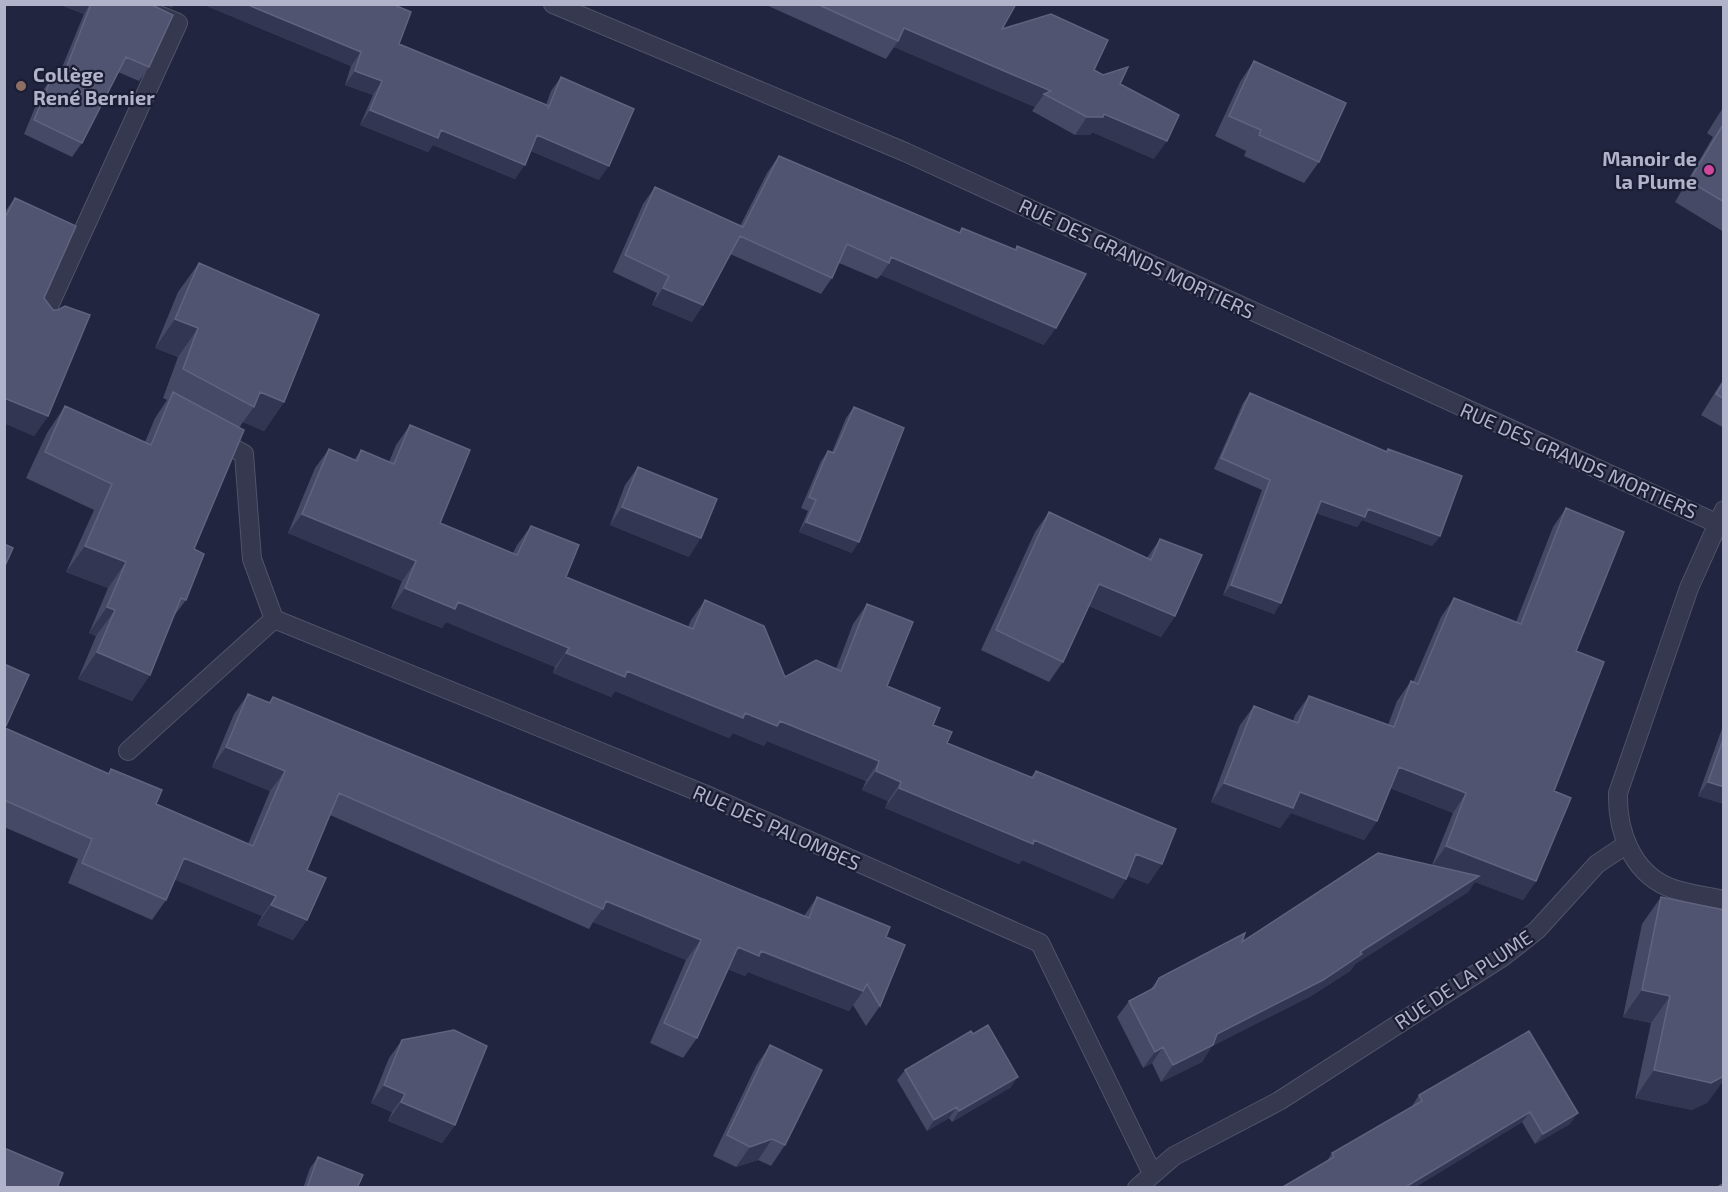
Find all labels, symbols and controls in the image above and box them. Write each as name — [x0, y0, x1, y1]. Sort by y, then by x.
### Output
place label: Collège René Bernier — [33, 62, 155, 109]
marker: Collège René Bernier — [14, 79, 28, 93]
place label: Manoir de la Plume — [1602, 146, 1697, 193]
marker: Manoir de la Plume — [1702, 163, 1716, 177]
street label: RUE DES GRANDS MORTIERS — [1016, 193, 1258, 323]
street label: RUE DES GRANDS MORTIERS — [1457, 397, 1701, 523]
street label: RUE DES PALOMBES — [690, 779, 864, 875]
street label: RUE DE LA PLUME — [1390, 924, 1536, 1034]

